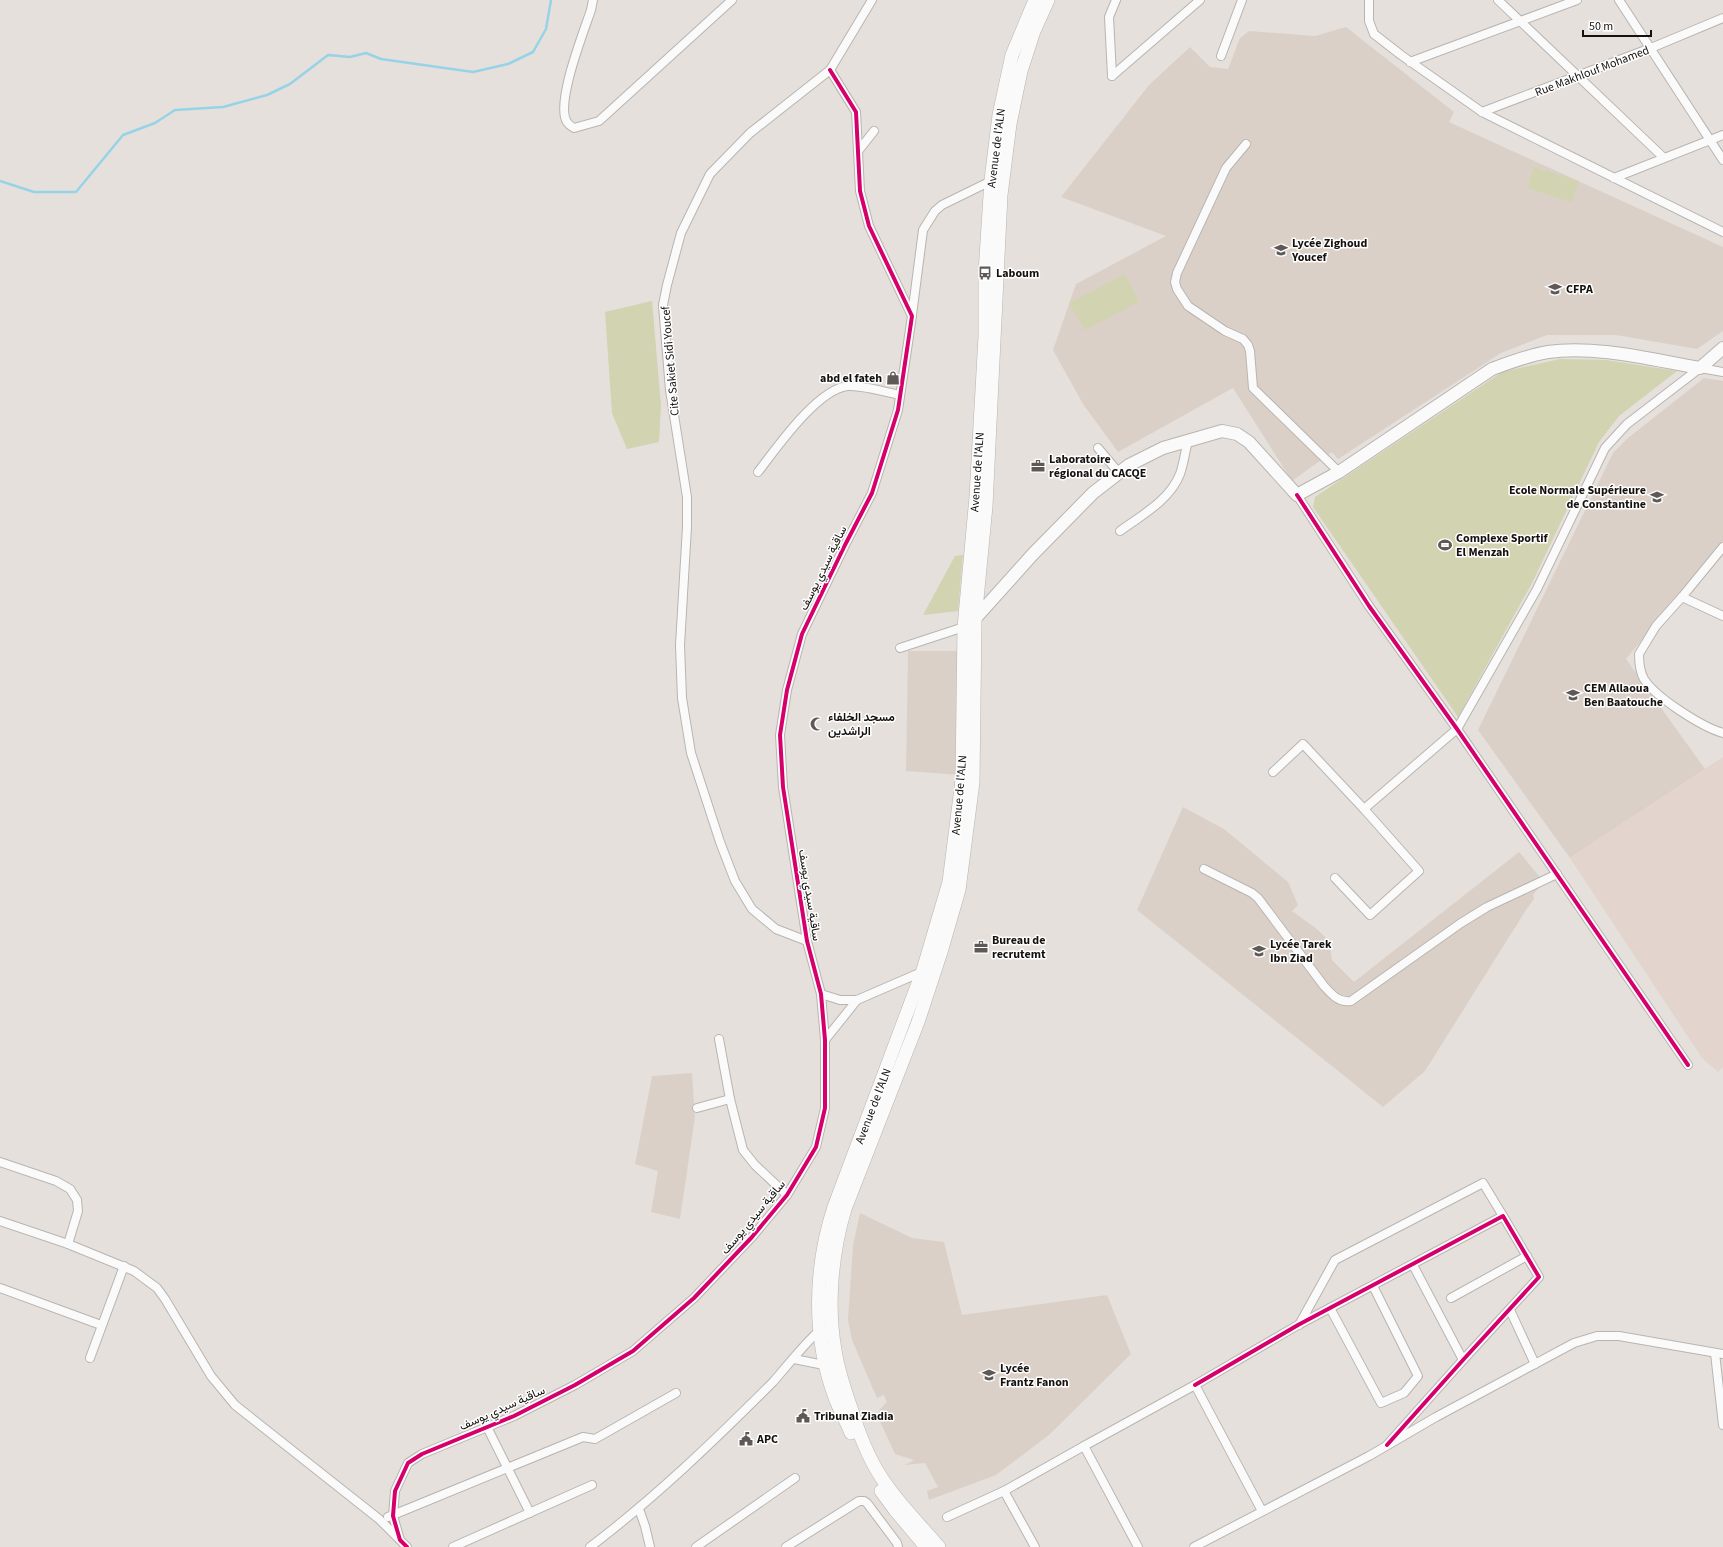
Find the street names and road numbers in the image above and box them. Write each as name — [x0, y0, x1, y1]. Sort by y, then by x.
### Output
street label: Rue Makhlouf Mohamed — [1533, 42, 1652, 101]
street label: Avenue de l'ALN — [983, 107, 1010, 189]
street label: Cite Sakiet Sidi Youcef — [657, 305, 684, 416]
street label: Avenue de l'ALN — [966, 432, 989, 512]
street label: ساقية سيدي يوسف — [796, 523, 852, 614]
street label: Avenue de l'ALN — [948, 755, 971, 836]
street label: ساقية سيدي يوسف — [793, 848, 825, 942]
street label: Avenue de l'ALN — [851, 1066, 896, 1147]
street label: ساقية سيدي يوسف — [717, 1176, 790, 1259]
street label: ساقية سيدي يوسف — [457, 1382, 548, 1436]

